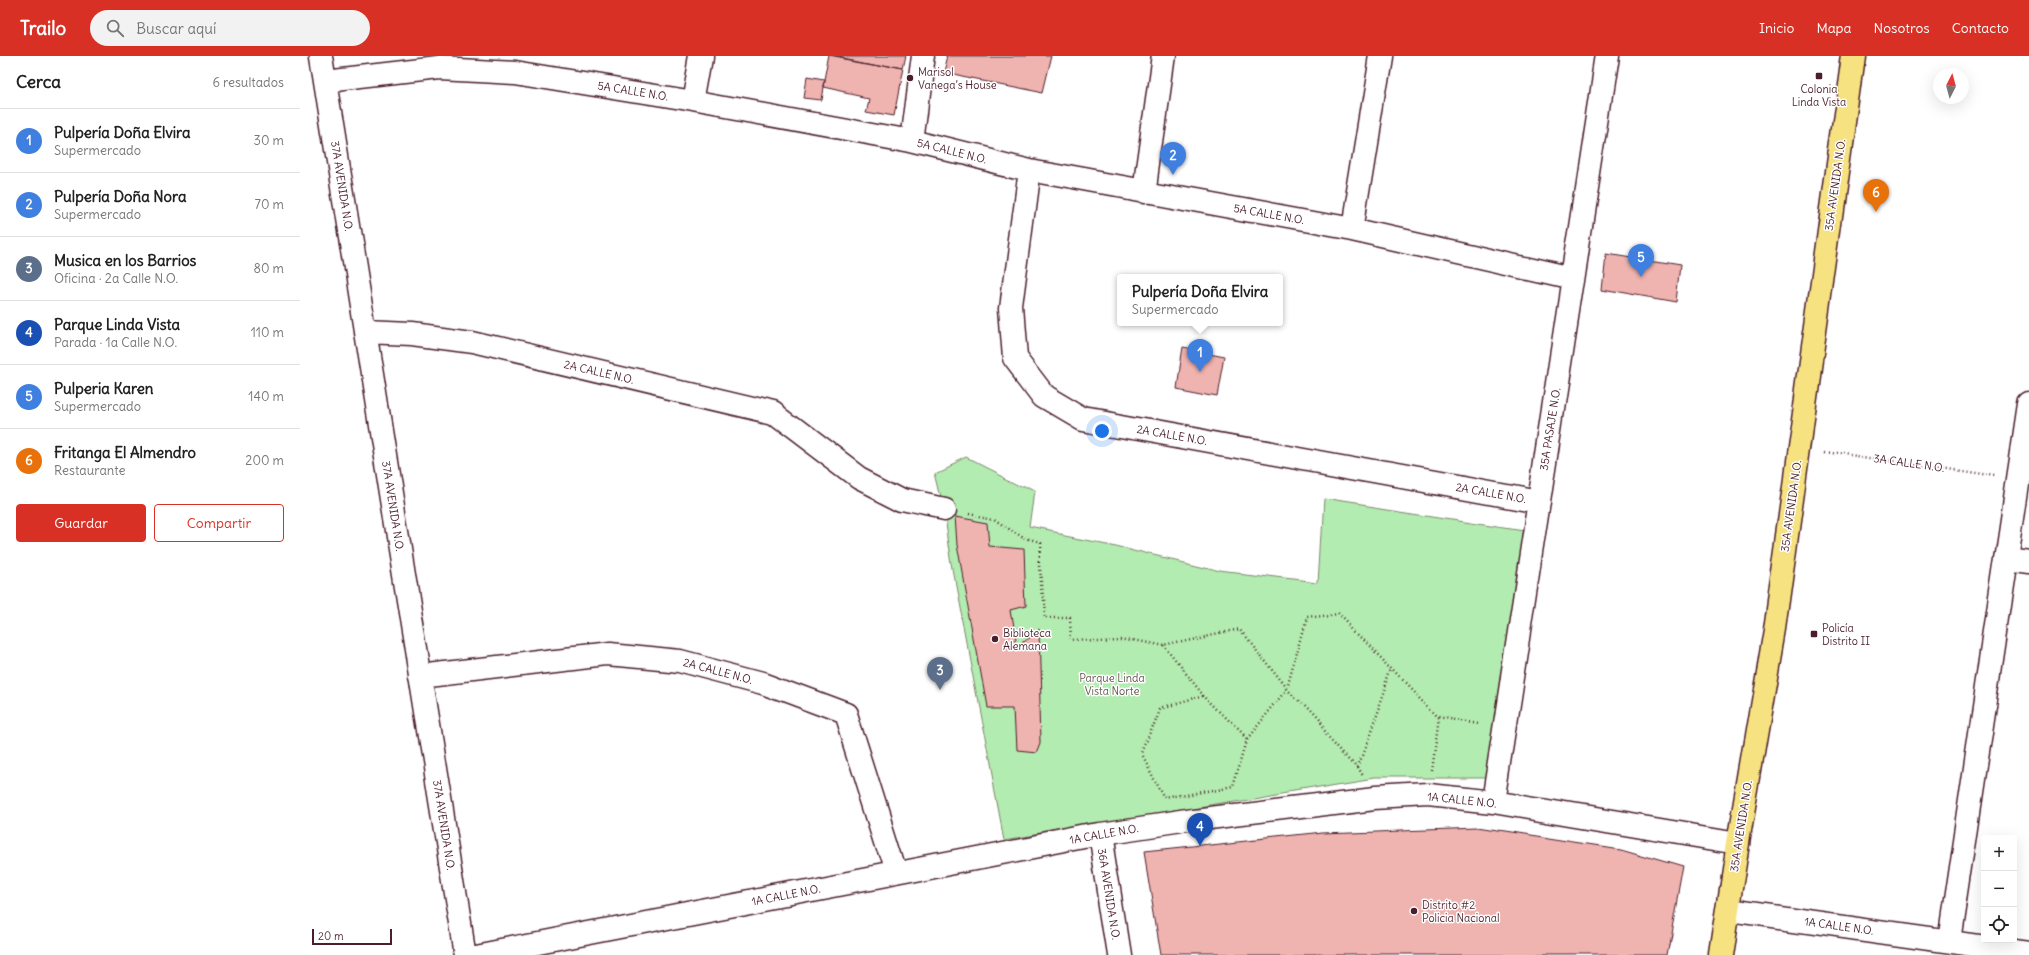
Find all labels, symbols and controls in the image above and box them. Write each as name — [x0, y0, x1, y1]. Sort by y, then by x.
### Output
search box — [90, 10, 370, 46]
text: Trailo — [20, 16, 66, 40]
icon: search — [104, 17, 126, 39]
text: Buscar aquí — [136, 19, 216, 38]
text: Inicio — [1759, 19, 1794, 37]
text: Mapa — [1816, 19, 1852, 37]
text: Nosotros — [1874, 19, 1930, 37]
text: Contacto — [1952, 19, 2009, 37]
place label: Marisol Vanega’s House — [918, 65, 997, 92]
north arrow — [1933, 68, 1969, 104]
text: Cerca — [16, 71, 61, 93]
marker: Colonia Linda Vista — [1814, 71, 1824, 81]
marker: Marisol Vanega’s House — [905, 73, 915, 83]
text: 6 resultados — [212, 74, 284, 91]
street label: 5A CALLE N.O. — [597, 78, 669, 104]
place label: Colonia Linda Vista — [1792, 82, 1846, 109]
text: Pulpería Doña Elvira — [54, 123, 191, 142]
text: 1 — [26, 132, 32, 149]
text: 30 m — [254, 132, 284, 149]
street label: 5A CALLE N.O. — [916, 136, 988, 166]
street label: 35A AVENIDA N.O. — [1822, 138, 1848, 232]
street label: 37A AVENIDA N.O. — [328, 140, 356, 232]
text: Supermercado — [54, 142, 141, 159]
pin: 2 — [1160, 142, 1186, 175]
pin: 6 — [1863, 179, 1889, 212]
text: Pulpería Doña Nora — [54, 187, 186, 206]
text: 2 — [25, 196, 33, 213]
text: 70 m — [255, 196, 284, 213]
street label: 5A CALLE N.O. — [1232, 201, 1306, 227]
text: Supermercado — [54, 206, 141, 223]
pin: 5 — [1628, 244, 1654, 277]
text: Musica en los Barrios — [54, 251, 196, 270]
text: 3 — [25, 260, 33, 277]
text: 80 m — [253, 260, 284, 277]
text: Oficina · 2a Calle N.O. — [54, 270, 178, 287]
popup — [1117, 274, 1283, 326]
text: Pulpería Doña Elvira — [1132, 282, 1268, 301]
text: Supermercado — [1132, 301, 1219, 318]
text: Parque Linda Vista — [54, 315, 180, 334]
text: 4 — [25, 324, 33, 341]
text: 110 m — [251, 324, 284, 341]
text: Parada · 1a Calle N.O. — [54, 334, 177, 351]
pin: 1 — [1187, 339, 1213, 372]
street label: 2A CALLE N.O. — [563, 357, 635, 387]
text: Pulperia Karen — [54, 379, 154, 398]
street label: 35A PASAJE N.O. — [1537, 387, 1563, 471]
text: 5 — [25, 388, 33, 405]
text: 140 m — [248, 388, 284, 405]
text: Supermercado — [54, 398, 141, 415]
your location — [1092, 421, 1112, 441]
street label: 2A CALLE N.O. — [1136, 422, 1208, 448]
text: Fritanga El Almendro — [54, 443, 196, 462]
street label: 3A CALLE N.O. — [1873, 451, 1945, 475]
text: 6 — [25, 452, 33, 469]
text: 200 m — [245, 452, 284, 469]
street label: 35A AVENIDA N.O. — [1778, 459, 1804, 553]
street label: 37A AVENIDA N.O. — [379, 460, 407, 552]
text: Restaurante — [54, 462, 126, 479]
street label: 2A CALLE N.O. — [1455, 480, 1527, 506]
button: Guardar — [16, 504, 146, 542]
button: Compartir — [154, 504, 284, 542]
place label: Policía Distrito II — [1822, 621, 1870, 648]
place label: Biblioteca Alemana — [1003, 626, 1051, 653]
marker: Policía Distrito II — [1809, 629, 1819, 639]
marker: Biblioteca Alemana — [990, 634, 1000, 644]
street label: 2A CALLE N.O. — [682, 655, 754, 687]
pin: 3 — [927, 657, 953, 690]
park label: Parque Linda Vista Norte — [1079, 671, 1145, 698]
street label: 37A AVENIDA N.O. — [430, 779, 458, 871]
street label: 35A AVENIDA N.O. — [1727, 779, 1755, 873]
street label: 1A CALLE N.O. — [1427, 789, 1497, 811]
pin: 4 — [1187, 813, 1213, 846]
street label: 1A CALLE N.O. — [1068, 821, 1140, 847]
map controls — [1981, 835, 2017, 943]
button: + — [1981, 835, 2017, 871]
street label: 36A AVENIDA N.O. — [1095, 847, 1123, 941]
button: − — [1981, 871, 2017, 907]
street label: 1A CALLE N.O. — [750, 881, 822, 909]
place label: Distrito #2 Policia Nacional — [1422, 898, 1500, 925]
marker: Distrito #2 Policia Nacional — [1409, 906, 1419, 916]
button: locate — [1981, 907, 2017, 943]
street label: 1A CALLE N.O. — [1803, 914, 1875, 938]
scale bar — [312, 927, 392, 946]
text: 20 m — [318, 929, 344, 943]

